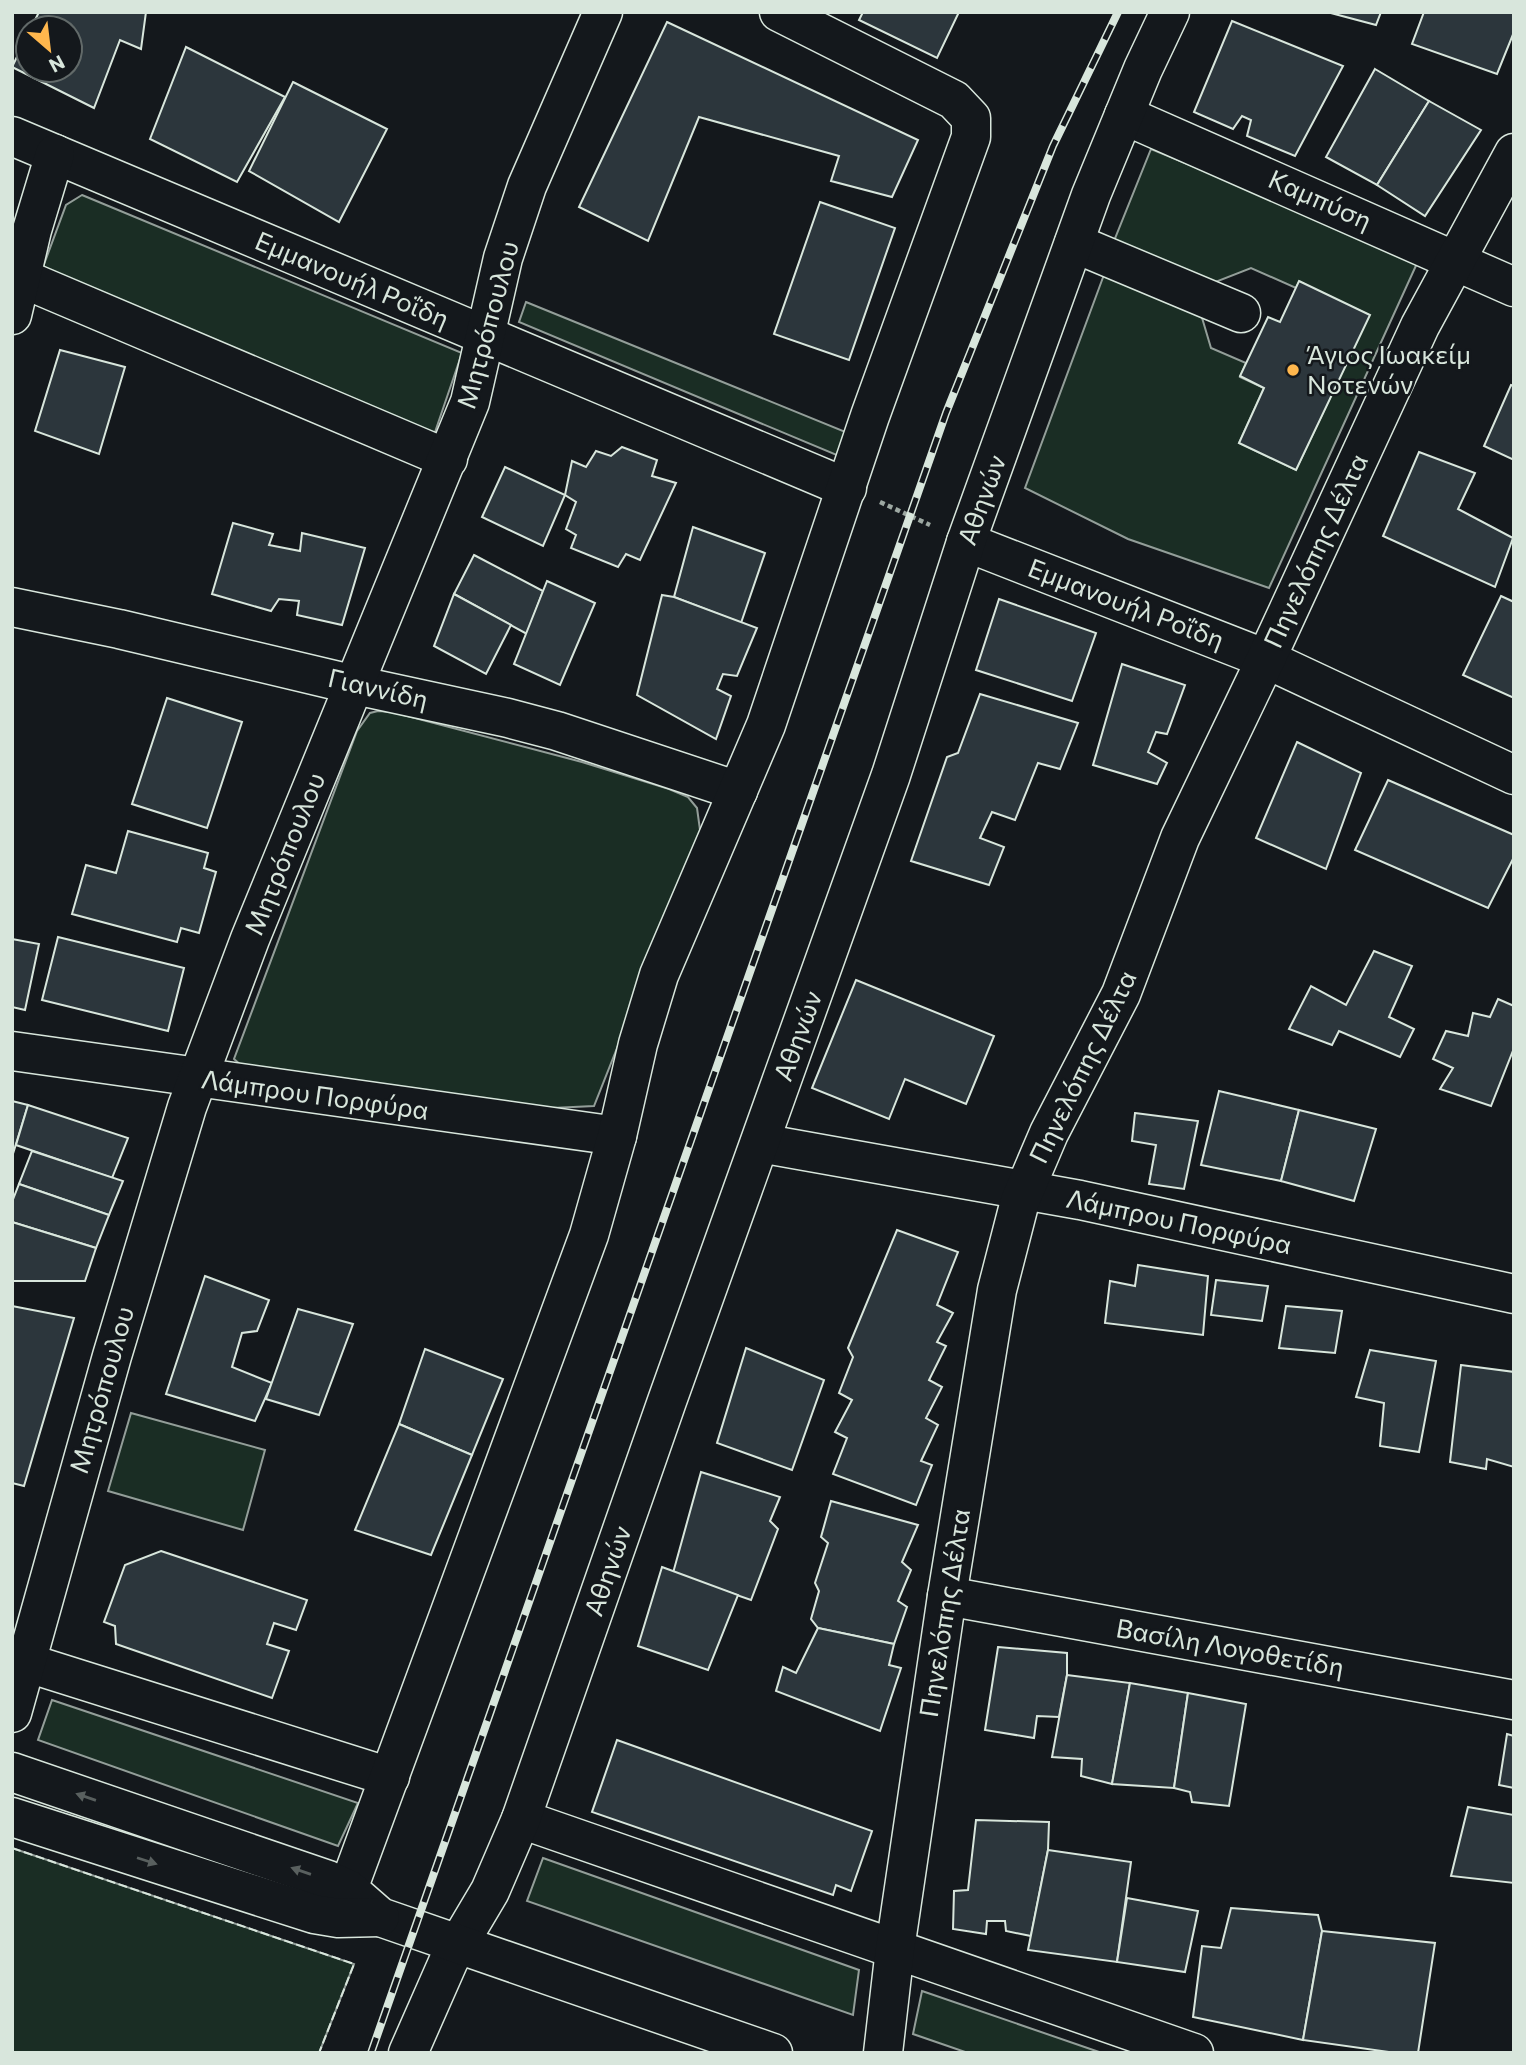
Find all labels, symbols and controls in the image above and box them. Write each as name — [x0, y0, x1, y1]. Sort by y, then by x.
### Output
north arrow — [14, 14, 84, 84]
text: N — [46, 51, 69, 78]
street label: Καμπύση — [1264, 162, 1377, 235]
street label: Εμμανουήλ Ροΐδη — [251, 224, 454, 333]
street label: Μητρόπουλου — [449, 237, 524, 412]
place label: Άγιος Ιωακείμ Νοτενών — [1306, 338, 1471, 399]
marker: Άγιος Ιωακείμ Νοτενών — [1285, 362, 1301, 378]
street label: Πηνελόπης Δέλτα — [1256, 448, 1373, 652]
street label: Αθηνών — [950, 450, 1011, 549]
street label: Εμμανουήλ Ροΐδη — [1024, 551, 1229, 654]
street label: Γιαννίδη — [325, 661, 431, 714]
street label: Μητρόπουλου — [237, 768, 330, 939]
street label: Πηνελόπης Δέλτα — [1022, 965, 1142, 1168]
street label: Αθηνών — [766, 986, 827, 1085]
street label: Λάμπρου Πορφύρα — [199, 1062, 431, 1125]
street label: Λάμπρου Πορφύρα — [1064, 1182, 1295, 1260]
street label: Μητρόπουλου — [62, 1303, 139, 1477]
street label: Πηνελόπης Δέλτα — [912, 1506, 975, 1719]
street label: Αθηνών — [577, 1521, 636, 1620]
street label: Βασίλη Λογοθετίδη — [1114, 1611, 1347, 1682]
one-way arrow — [75, 1791, 96, 1802]
one-way arrow — [137, 1856, 158, 1866]
one-way arrow — [290, 1865, 311, 1876]

